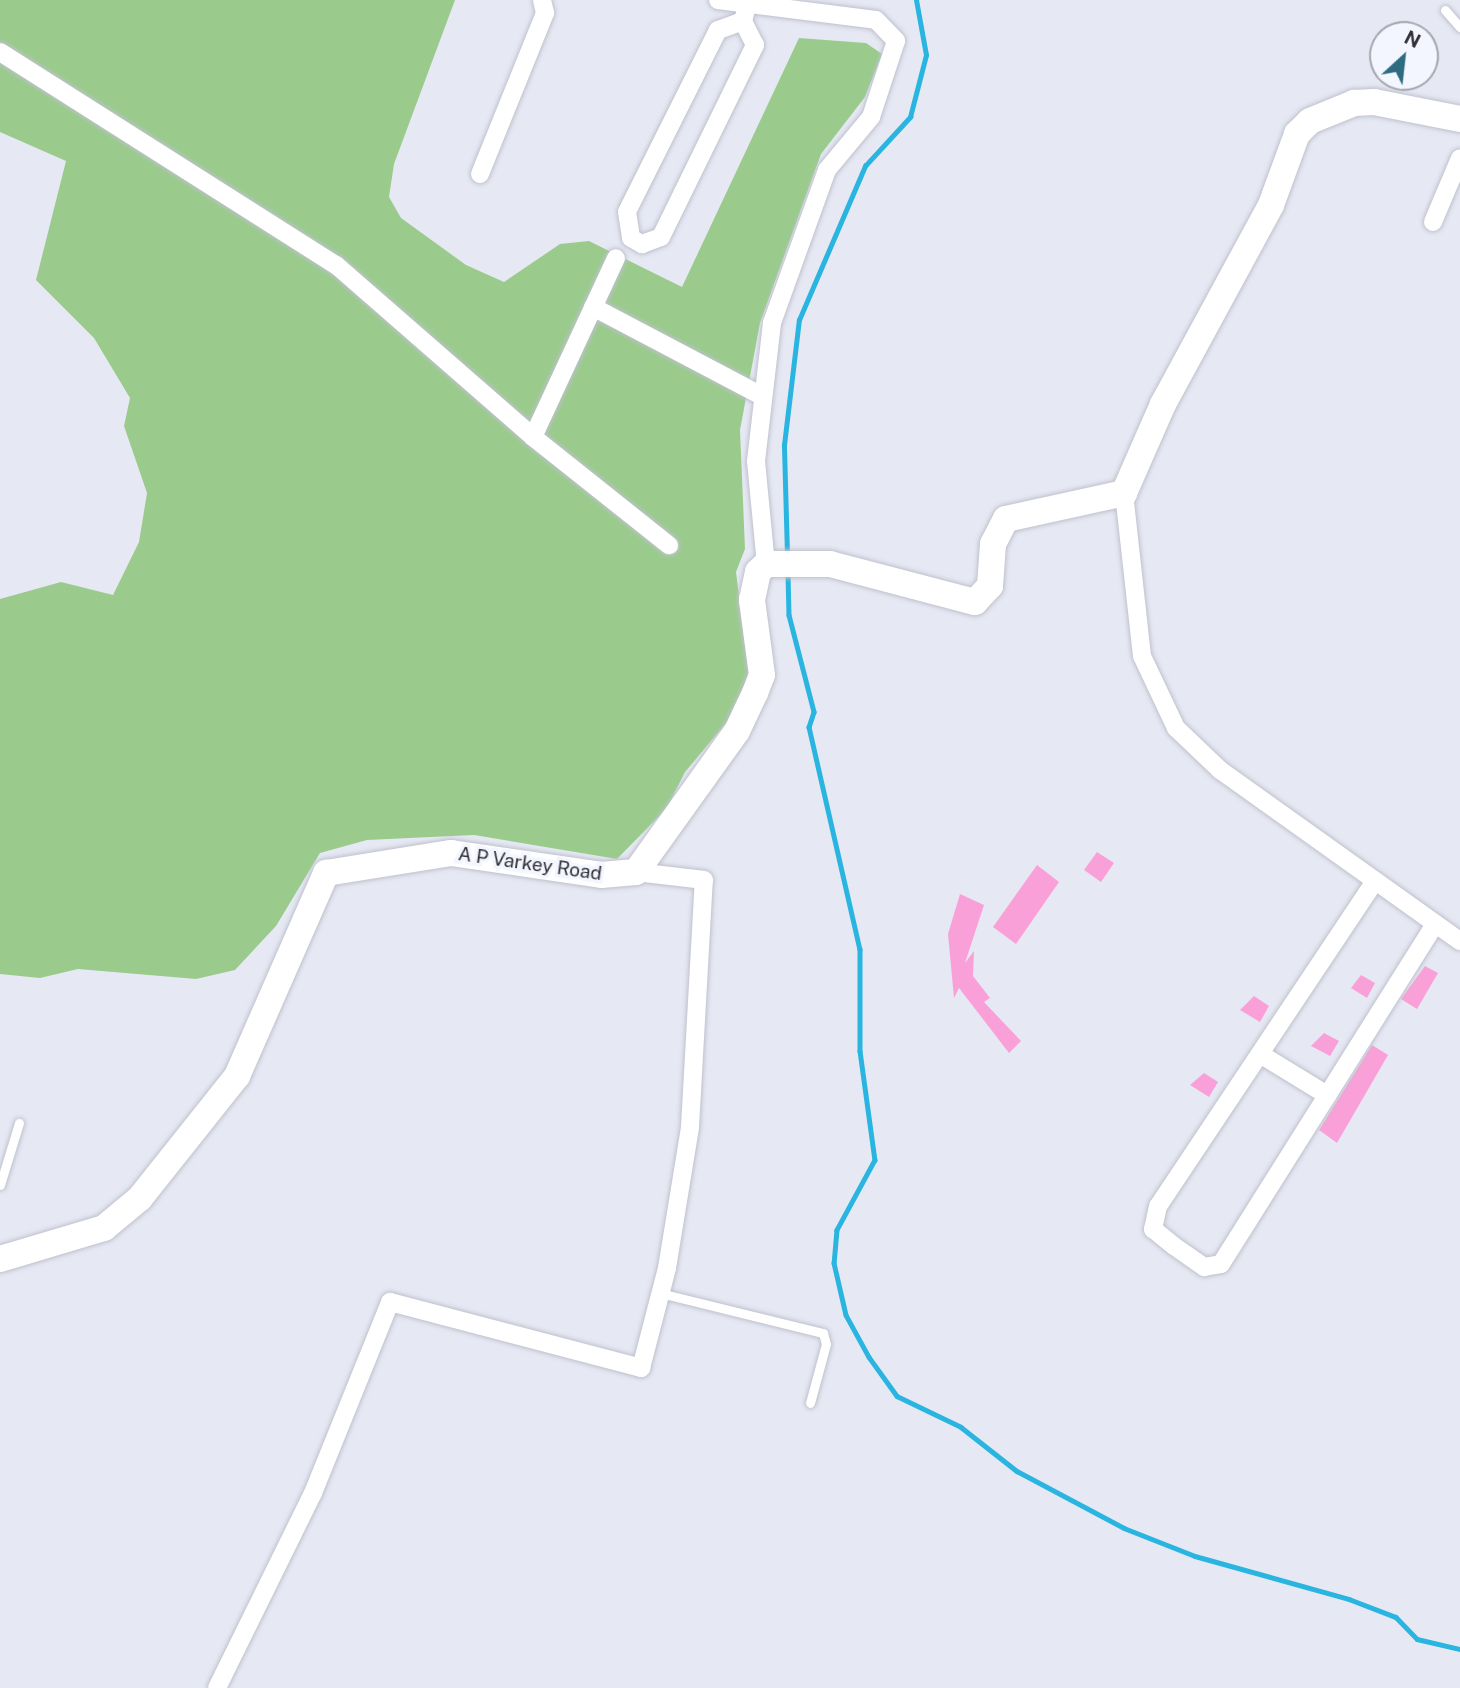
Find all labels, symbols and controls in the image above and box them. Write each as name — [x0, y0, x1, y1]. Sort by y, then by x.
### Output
north arrow — [1369, 21, 1439, 91]
text: N — [1401, 26, 1424, 52]
street label: A P Varkey Road — [456, 843, 604, 885]

